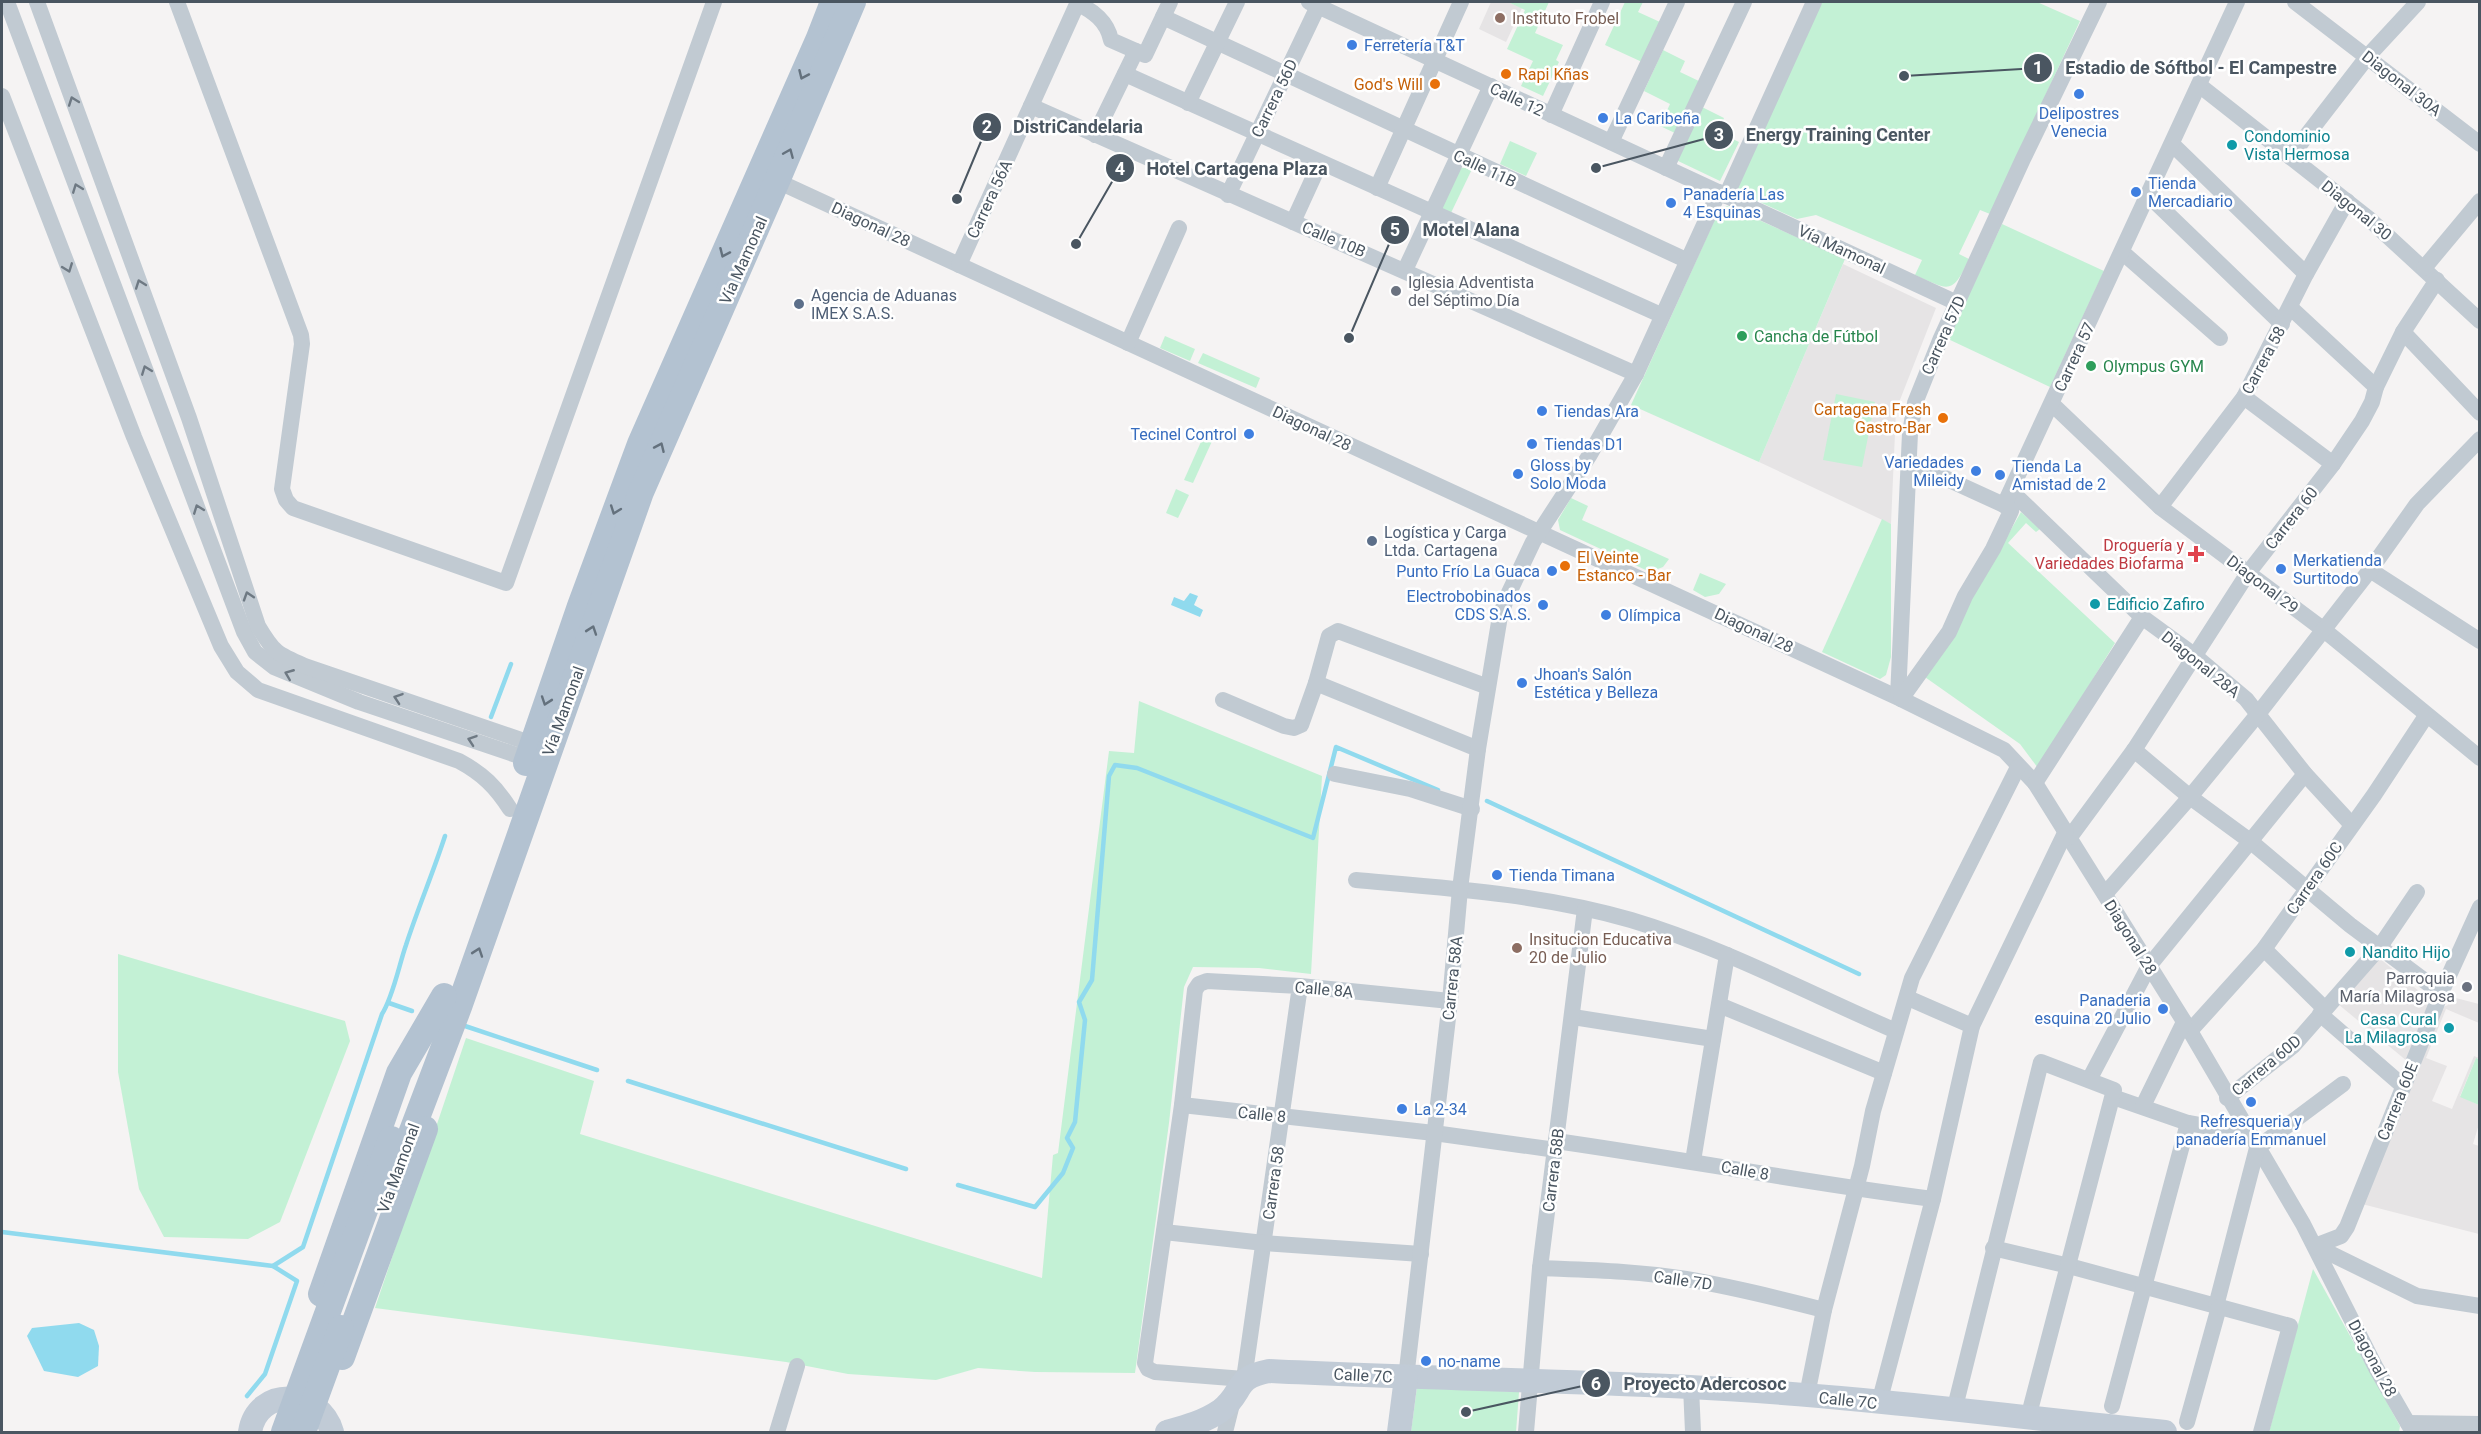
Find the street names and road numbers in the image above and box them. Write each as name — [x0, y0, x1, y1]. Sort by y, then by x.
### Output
street label: Diagonal 30A — [2358, 47, 2445, 120]
street label: Carrera 56D — [1247, 56, 1302, 140]
street label: Calle 12 — [1487, 79, 1547, 120]
street label: Calle 11B — [1450, 146, 1519, 191]
street label: Carrera 56A — [963, 156, 1016, 242]
street label: Diagonal 30 — [2318, 176, 2396, 244]
street label: Diagonal 28 — [828, 198, 913, 251]
street label: Vía Mamonal — [716, 213, 771, 307]
street label: Calle 10B — [1299, 218, 1369, 261]
street label: Vía Mamonal — [1795, 221, 1888, 278]
street label: Carrera 57D — [1918, 293, 1969, 378]
street label: Carrera 57 — [2050, 320, 2099, 395]
street label: Carrera 58 — [2238, 323, 2289, 397]
street label: Diagonal 28 — [1269, 402, 1354, 455]
street label: Carrera 60 — [2261, 483, 2322, 553]
street label: Diagonal 29 — [2223, 551, 2302, 617]
street label: Diagonal 28 — [1711, 604, 1796, 657]
street label: Diagonal 28A — [2158, 627, 2244, 702]
street label: Vía Mamonal — [538, 664, 588, 759]
street label: Carrera 60C — [2282, 838, 2346, 918]
street label: Diagonal 28 — [2100, 896, 2161, 978]
street label: Carrera 58A — [1439, 934, 1466, 1021]
street label: Calle 8A — [1294, 977, 1355, 1002]
street label: Carrera 60D — [2228, 1031, 2305, 1100]
street label: Carrera 60E — [2373, 1059, 2422, 1143]
street label: Calle 8 — [1237, 1103, 1287, 1126]
street label: Vía Mamonal — [373, 1121, 423, 1216]
street label: Carrera 58B — [1539, 1127, 1568, 1213]
street label: Carrera 58 — [1259, 1145, 1288, 1221]
street label: Calle 8 — [1719, 1157, 1770, 1184]
street label: Calle 7D — [1652, 1267, 1713, 1294]
street label: Diagonal 28 — [2344, 1316, 2401, 1400]
street label: Calle 7C — [1333, 1364, 1393, 1387]
street label: Calle 7C — [1818, 1388, 1878, 1413]

